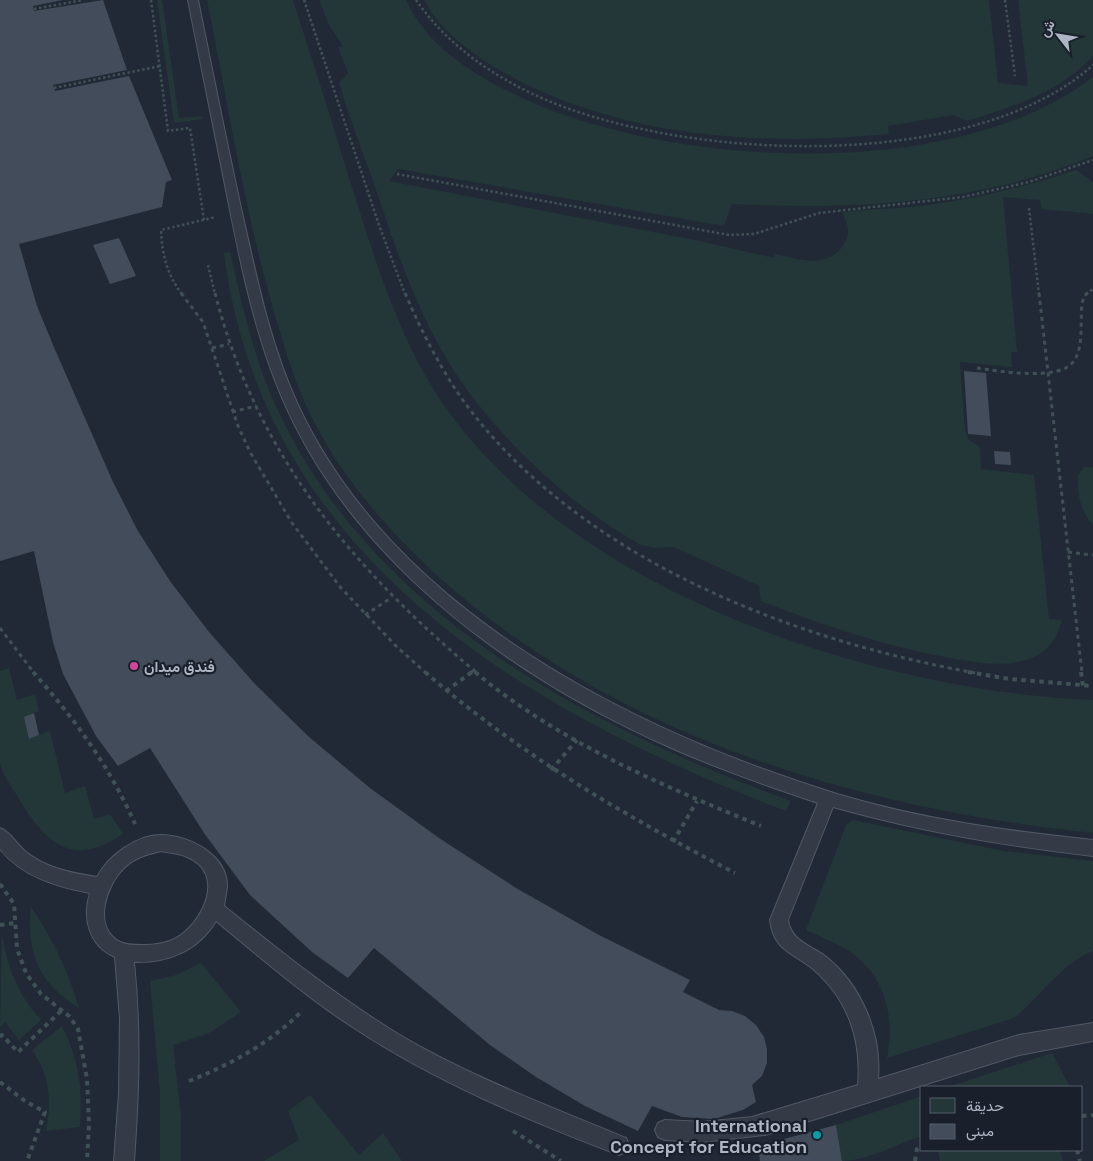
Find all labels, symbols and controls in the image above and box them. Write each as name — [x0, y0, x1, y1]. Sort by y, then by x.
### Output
north arrow — [1033, 10, 1083, 60]
text: ش — [1035, 16, 1059, 40]
place label: فندق ميدان — [144, 657, 215, 676]
marker: فندق ميدان — [128, 660, 140, 672]
legend — [920, 1086, 1083, 1151]
text: حديقة — [966, 1096, 1004, 1115]
place label: International Concept for Education — [610, 1114, 807, 1158]
text: مبنى — [966, 1121, 994, 1141]
marker: International Concept for Education — [811, 1129, 823, 1141]

